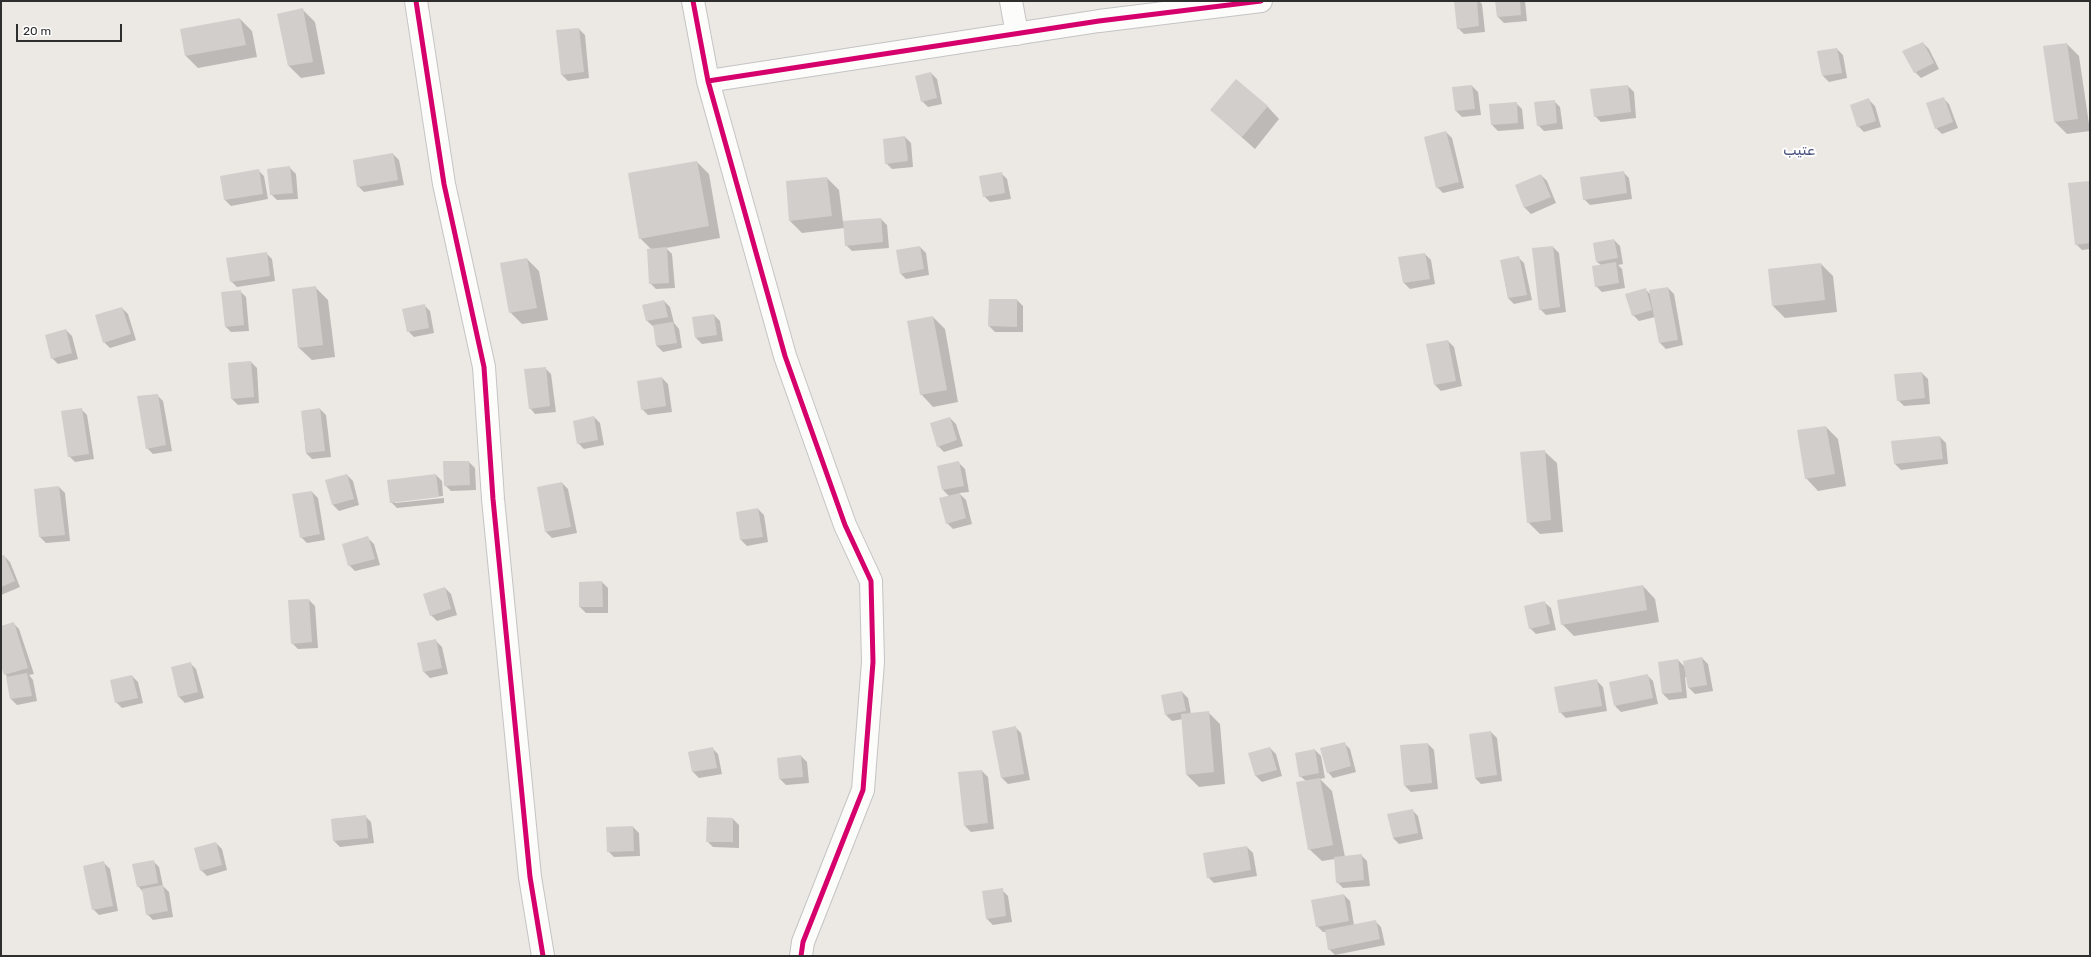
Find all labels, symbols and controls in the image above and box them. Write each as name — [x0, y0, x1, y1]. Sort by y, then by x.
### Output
scale bar — [18, 16, 124, 42]
text: 20 m — [23, 24, 51, 38]
district label: عتيب — [1783, 142, 1815, 160]

